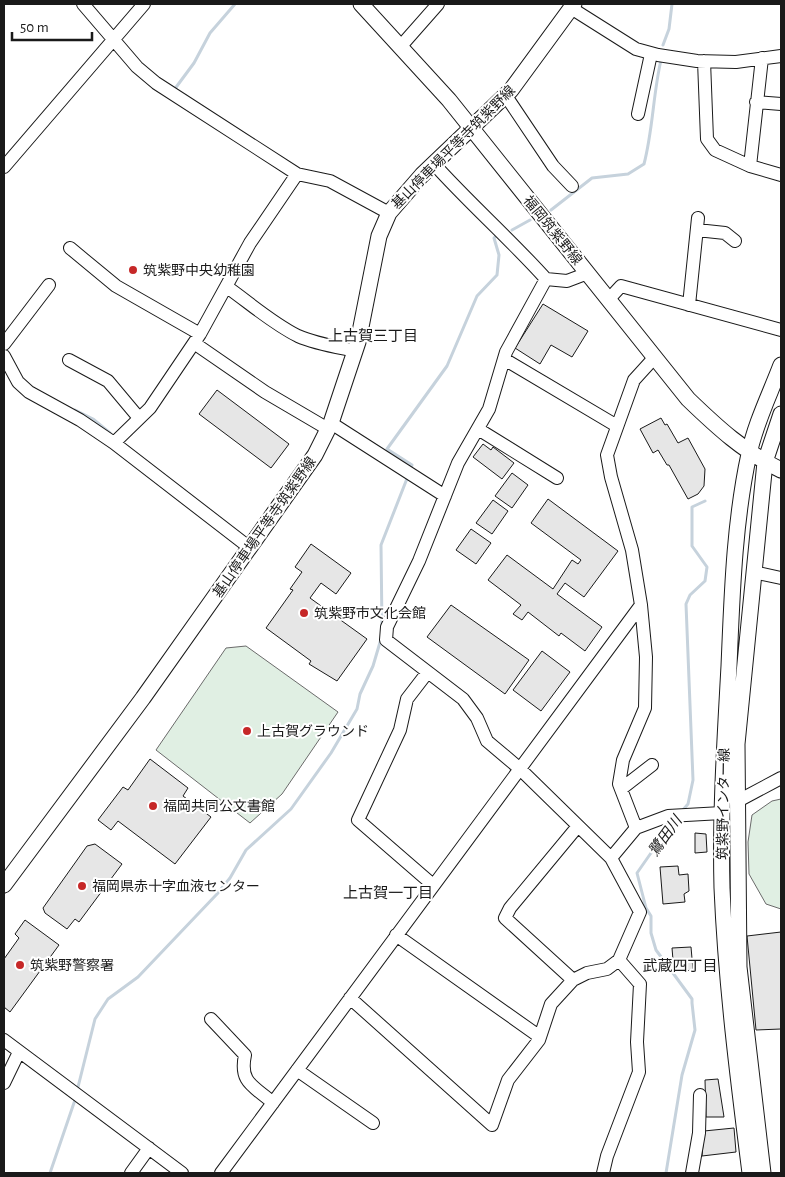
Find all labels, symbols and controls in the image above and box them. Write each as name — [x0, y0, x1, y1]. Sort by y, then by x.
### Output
scale bar — [12, 10, 92, 42]
text: 50 m — [20, 20, 49, 35]
street label: 基山停車場平等寺筑紫野線 — [388, 82, 518, 212]
street label: 福岡筑紫野線 — [520, 193, 585, 268]
place label: 筑紫野中央幼稚園 — [143, 263, 255, 278]
marker: 筑紫野中央幼稚園 — [127, 264, 139, 276]
district label: 上古賀三丁目 — [328, 328, 418, 344]
street label: 基山停車場平等寺筑紫野線 — [209, 454, 319, 600]
place label: 筑紫野市文化会館 — [314, 606, 426, 621]
marker: 筑紫野市文化会館 — [298, 607, 310, 619]
place label: 上古賀グラウンド — [257, 724, 369, 739]
marker: 上古賀グラウンド — [241, 725, 253, 737]
street label: 筑紫野インター線 — [715, 748, 732, 860]
place label: 福岡共同公文書館 — [163, 799, 275, 814]
marker: 福岡共同公文書館 — [147, 800, 159, 812]
water label: 鷺田川 — [645, 811, 686, 859]
place label: 福岡県赤十字血液センター — [92, 879, 260, 894]
marker: 福岡県赤十字血液センター — [76, 880, 88, 892]
district label: 上古賀一丁目 — [343, 885, 433, 901]
place label: 筑紫野警察署 — [30, 958, 114, 973]
district label: 武蔵四丁目 — [642, 958, 718, 974]
marker: 筑紫野警察署 — [14, 959, 26, 971]

